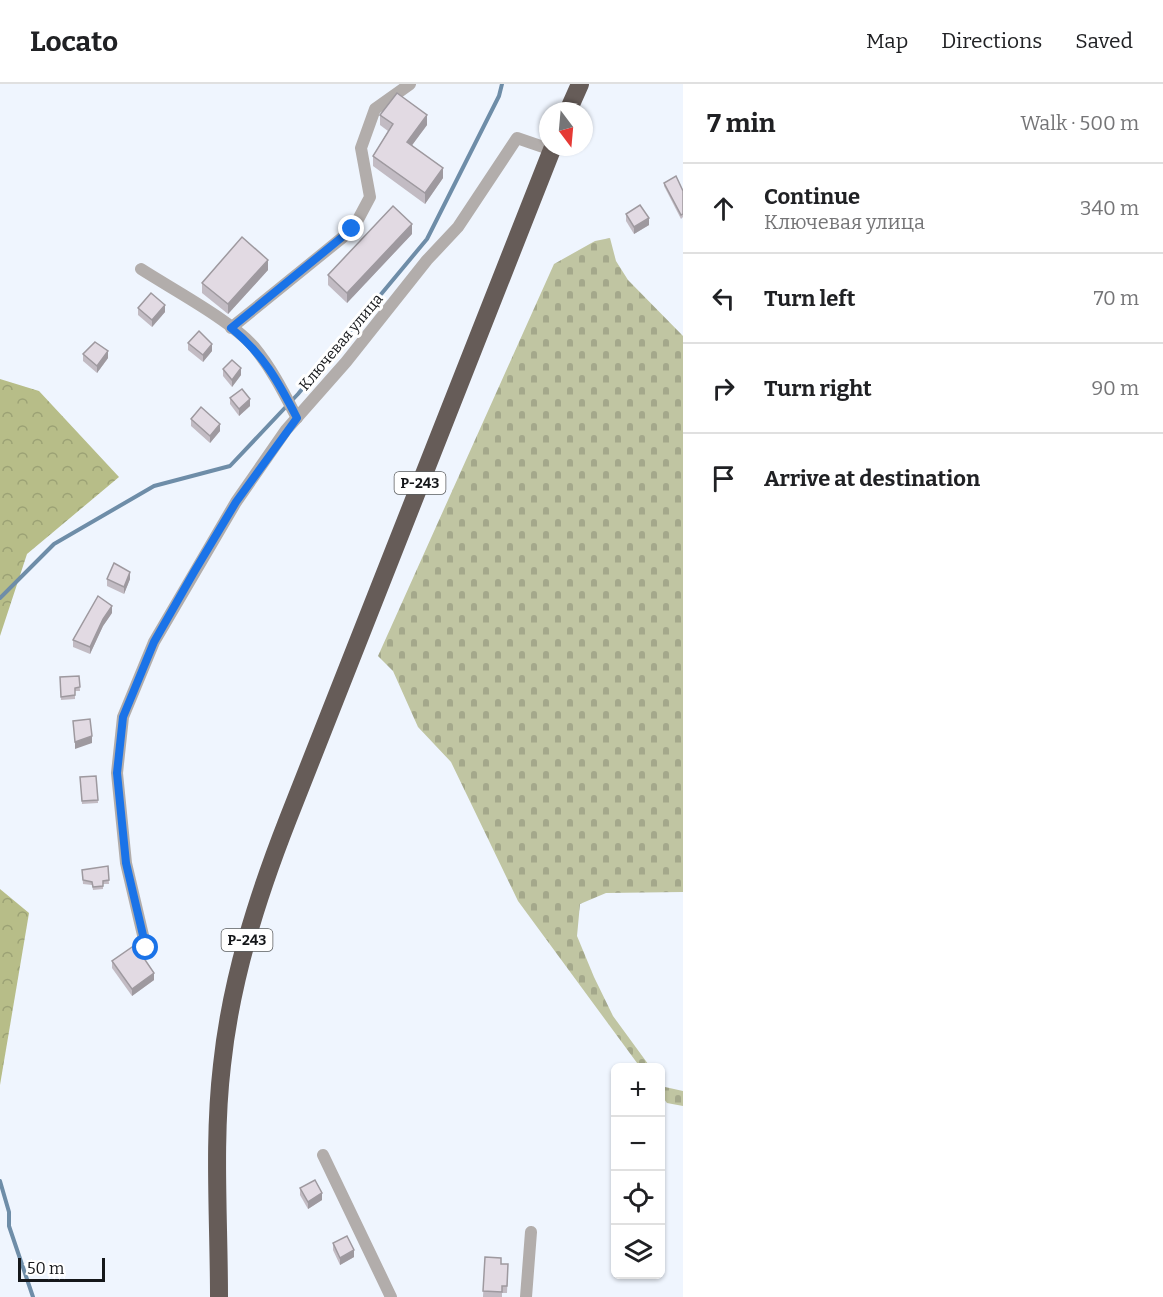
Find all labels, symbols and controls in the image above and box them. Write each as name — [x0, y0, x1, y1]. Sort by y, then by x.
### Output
text: Locato — [30, 25, 118, 58]
text: Map — [866, 28, 908, 54]
text: Directions — [941, 28, 1042, 54]
text: Saved — [1075, 28, 1133, 54]
north arrow — [539, 102, 593, 156]
text: 7 min — [707, 108, 775, 139]
text: Walk · 500 m — [1021, 111, 1139, 135]
text: Continue — [764, 183, 860, 210]
icon: ahead — [707, 192, 740, 225]
text: 340 m — [1080, 196, 1139, 220]
text: Ключевая улица — [764, 210, 925, 234]
route end — [338, 215, 364, 241]
icon: left — [707, 282, 740, 315]
text: Turn left — [764, 285, 856, 312]
text: 70 m — [1093, 286, 1139, 310]
street label: Ключевая улица — [295, 290, 387, 394]
icon: right — [707, 372, 740, 405]
text: Turn right — [764, 375, 872, 402]
text: 90 m — [1091, 376, 1139, 400]
icon: arrive — [707, 462, 740, 495]
text: Arrive at destination — [764, 465, 980, 492]
road number: Р-243 — [394, 472, 446, 494]
road number: Р-243 — [222, 929, 272, 951]
route start — [132, 934, 158, 960]
map controls — [611, 1063, 665, 1279]
button: + — [611, 1063, 665, 1117]
button: − — [611, 1117, 665, 1171]
button: locate — [611, 1171, 665, 1225]
button: layers — [611, 1225, 665, 1279]
scale bar — [18, 1255, 105, 1282]
text: 50 m — [27, 1259, 64, 1278]

